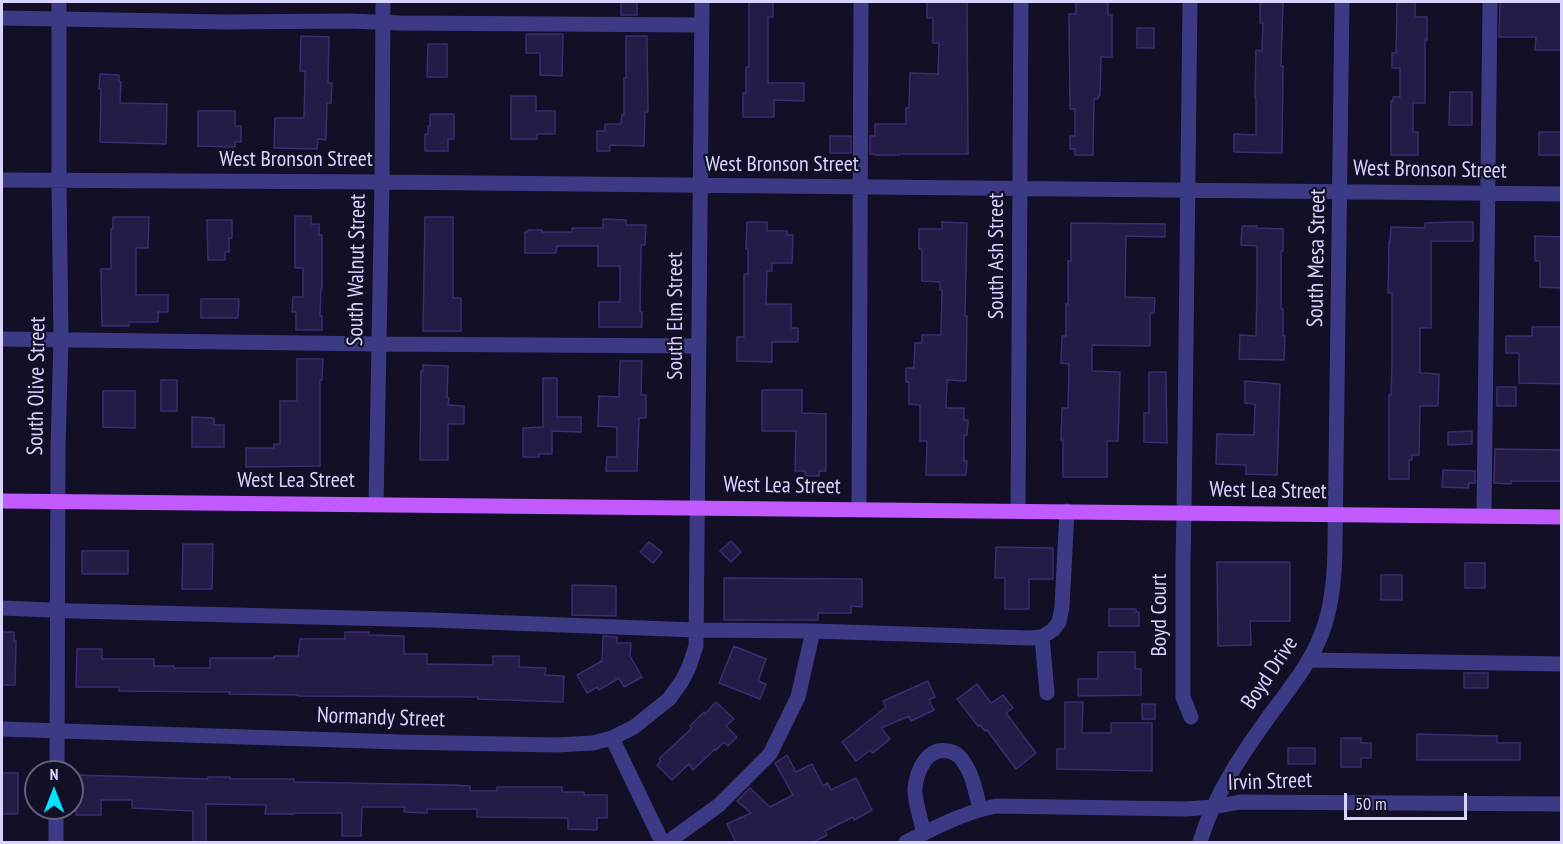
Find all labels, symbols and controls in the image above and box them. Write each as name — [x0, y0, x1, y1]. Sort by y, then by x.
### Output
street label: West Bronson Street — [219, 147, 373, 173]
street label: West Bronson Street — [705, 152, 859, 178]
street label: West Bronson Street — [1353, 155, 1507, 185]
street label: South Mesa Street — [1303, 189, 1331, 327]
street label: South Ash Street — [984, 193, 1010, 319]
street label: South Walnut Street — [342, 194, 372, 346]
street label: South Elm Street — [663, 252, 689, 380]
street label: South Olive Street — [23, 316, 51, 456]
street label: West Lea Street — [237, 468, 355, 494]
street label: West Lea Street — [723, 472, 841, 500]
street label: West Lea Street — [1209, 477, 1327, 505]
street label: Boyd Court — [1147, 573, 1173, 657]
street label: Boyd Drive — [1236, 632, 1304, 714]
street label: Normandy Street — [317, 703, 445, 733]
north arrow — [24, 760, 84, 820]
text: N — [50, 764, 58, 784]
street label: Irvin Street — [1227, 767, 1313, 797]
scale bar — [1347, 781, 1470, 819]
text: 50 m — [1355, 792, 1387, 815]

